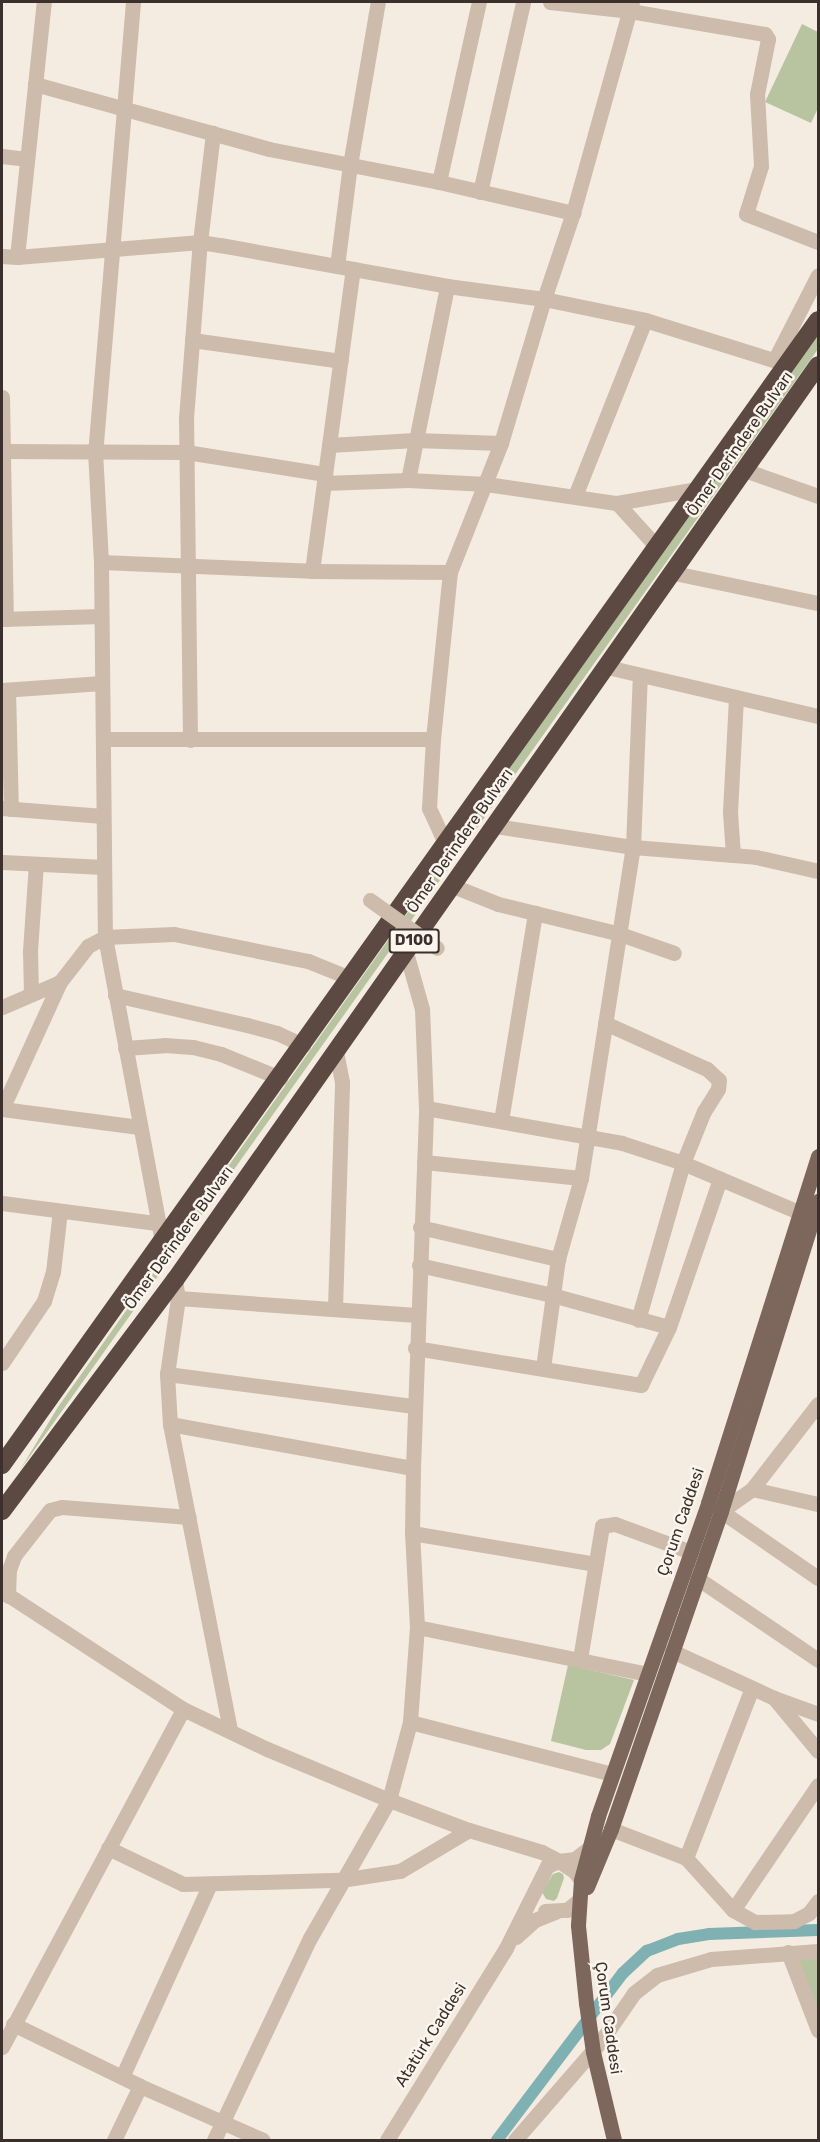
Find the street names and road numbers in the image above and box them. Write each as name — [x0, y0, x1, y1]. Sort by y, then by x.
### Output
street label: Ömer Derindere Bulvarı — [683, 368, 797, 520]
street label: Ömer Derindere Bulvarı — [403, 765, 517, 917]
road number: D100 — [388, 929, 440, 953]
street label: Ömer Derindere Bulvarı — [121, 1163, 237, 1313]
street label: Çorum Caddesi — [653, 1465, 709, 1579]
street label: Çorum Caddesi — [591, 1961, 625, 2075]
street label: Atatürk Caddesi — [391, 1979, 471, 2091]

